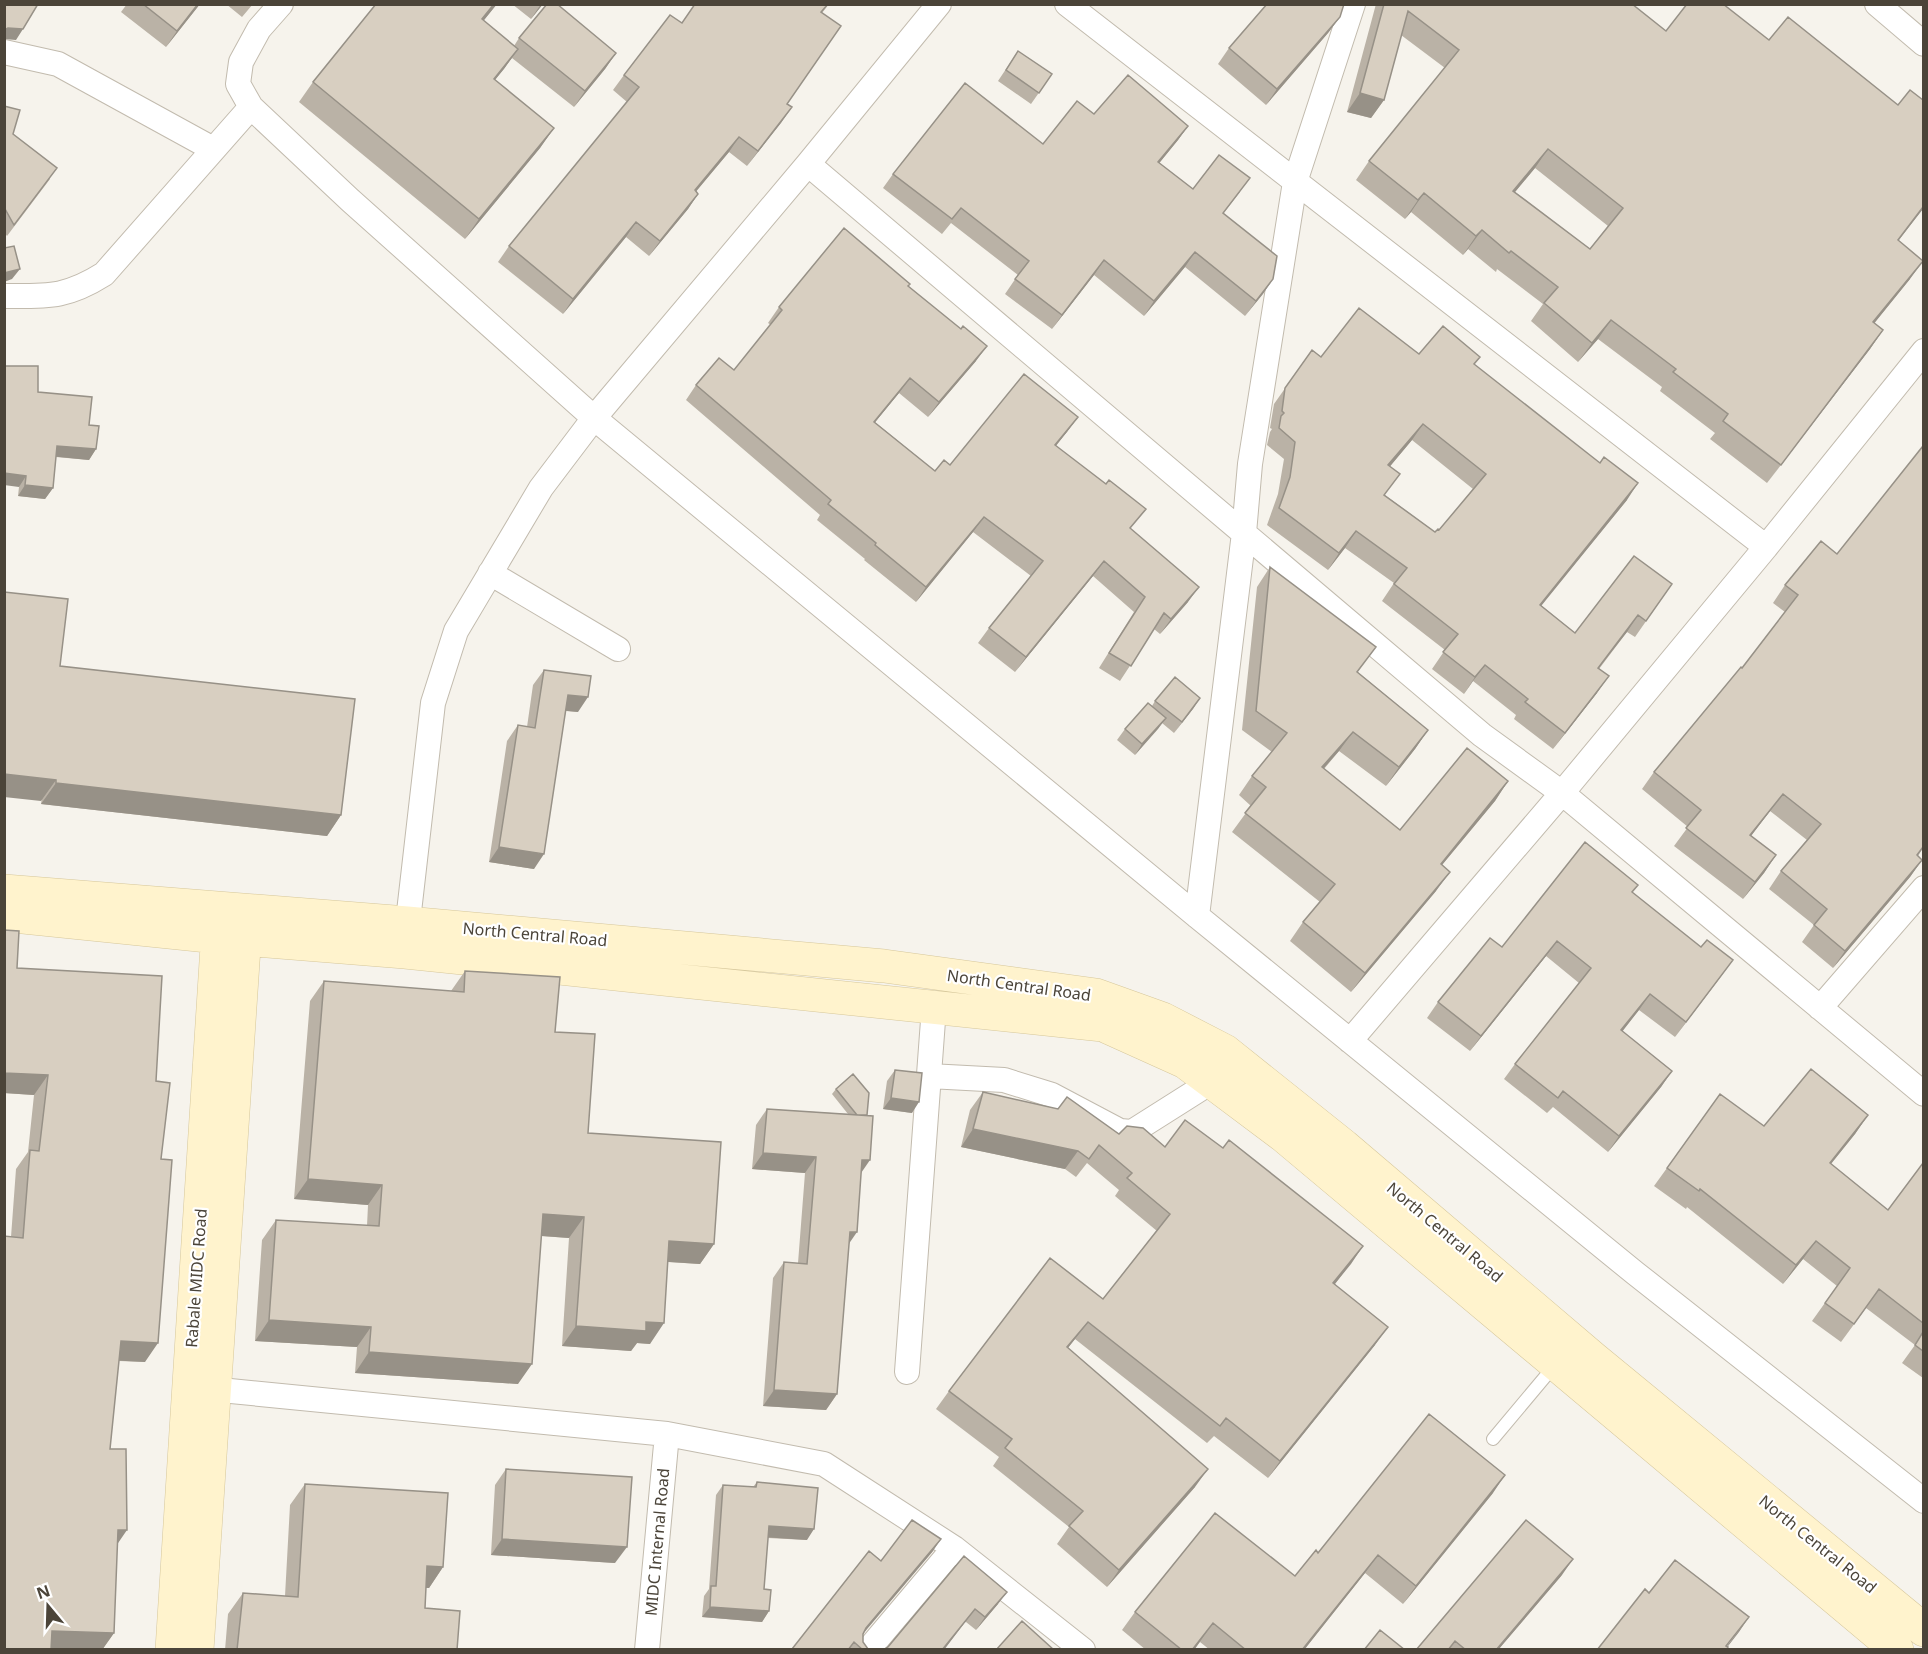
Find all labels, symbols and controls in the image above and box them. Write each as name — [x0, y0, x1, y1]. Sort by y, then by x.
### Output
street label: North Central Road — [462, 917, 608, 951]
street label: North Central Road — [946, 964, 1092, 1006]
street label: North Central Road — [1382, 1177, 1508, 1287]
street label: Rabale MIDC Road — [180, 1208, 212, 1348]
street label: MIDC Internal Road — [640, 1467, 674, 1617]
street label: North Central Road — [1755, 1490, 1881, 1598]
north arrow — [18, 1576, 78, 1636]
text: N — [33, 1579, 53, 1604]

